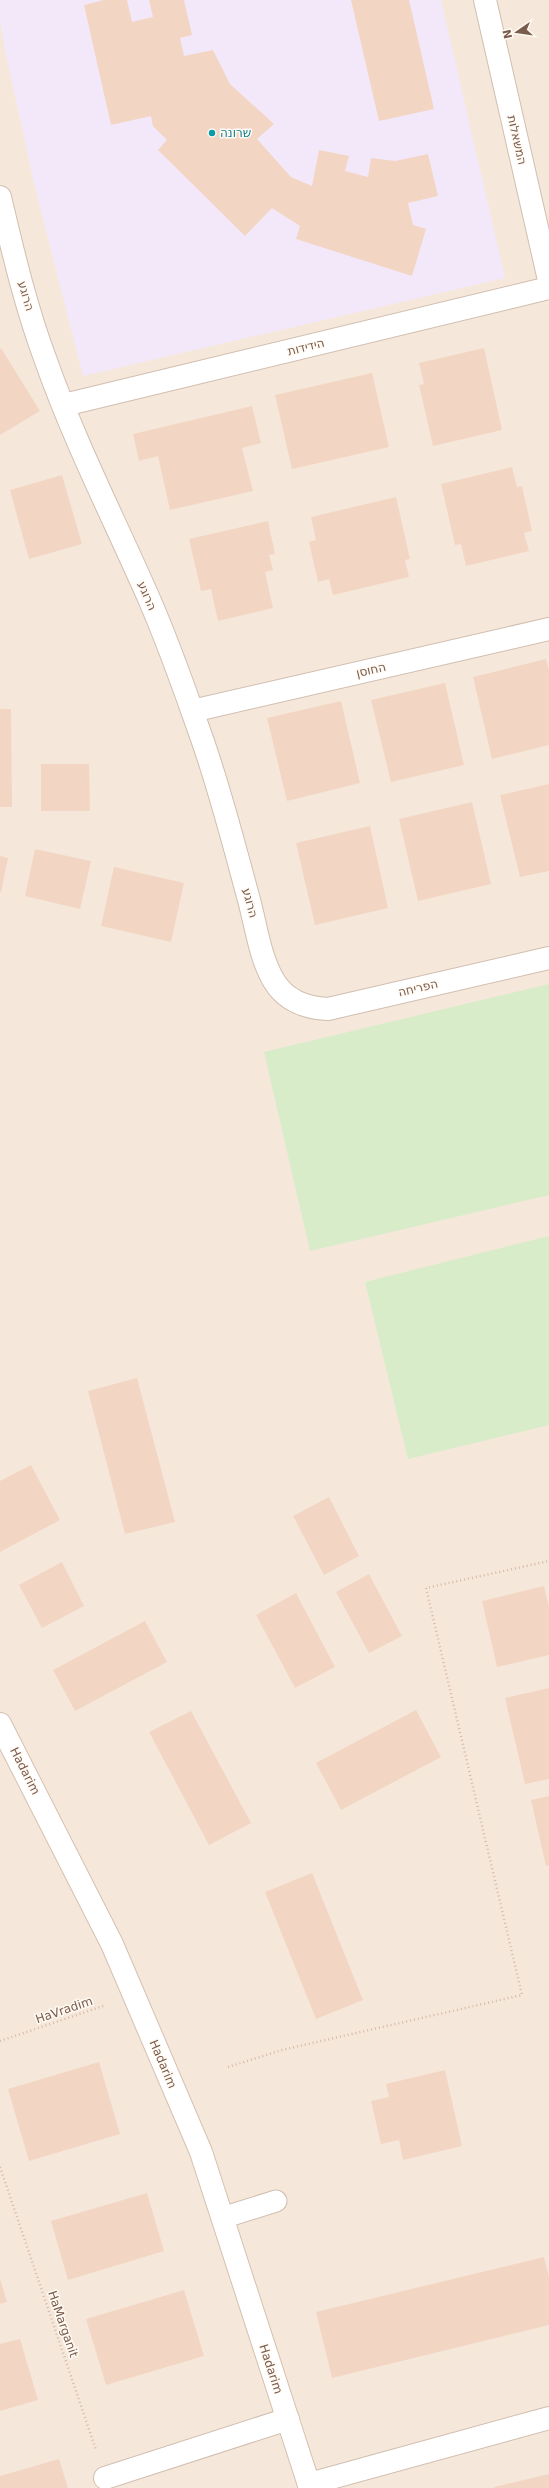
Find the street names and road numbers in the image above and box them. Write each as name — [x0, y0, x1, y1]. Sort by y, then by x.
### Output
street label: המשאלות — [504, 114, 530, 166]
street label: הרוגע — [15, 279, 37, 313]
street label: הידידות — [286, 336, 326, 358]
street label: הרוגע — [135, 579, 159, 613]
street label: החוסן — [355, 660, 387, 680]
street label: הרוגע — [239, 887, 261, 919]
street label: הפריחה — [397, 977, 439, 999]
street label: Hadarim — [7, 1745, 43, 1797]
street label: HaVradim — [34, 1994, 94, 2026]
street label: Hadarim — [147, 2038, 179, 2090]
street label: HaMarganit — [45, 2289, 81, 2359]
street label: Hadarim — [256, 2342, 286, 2396]

